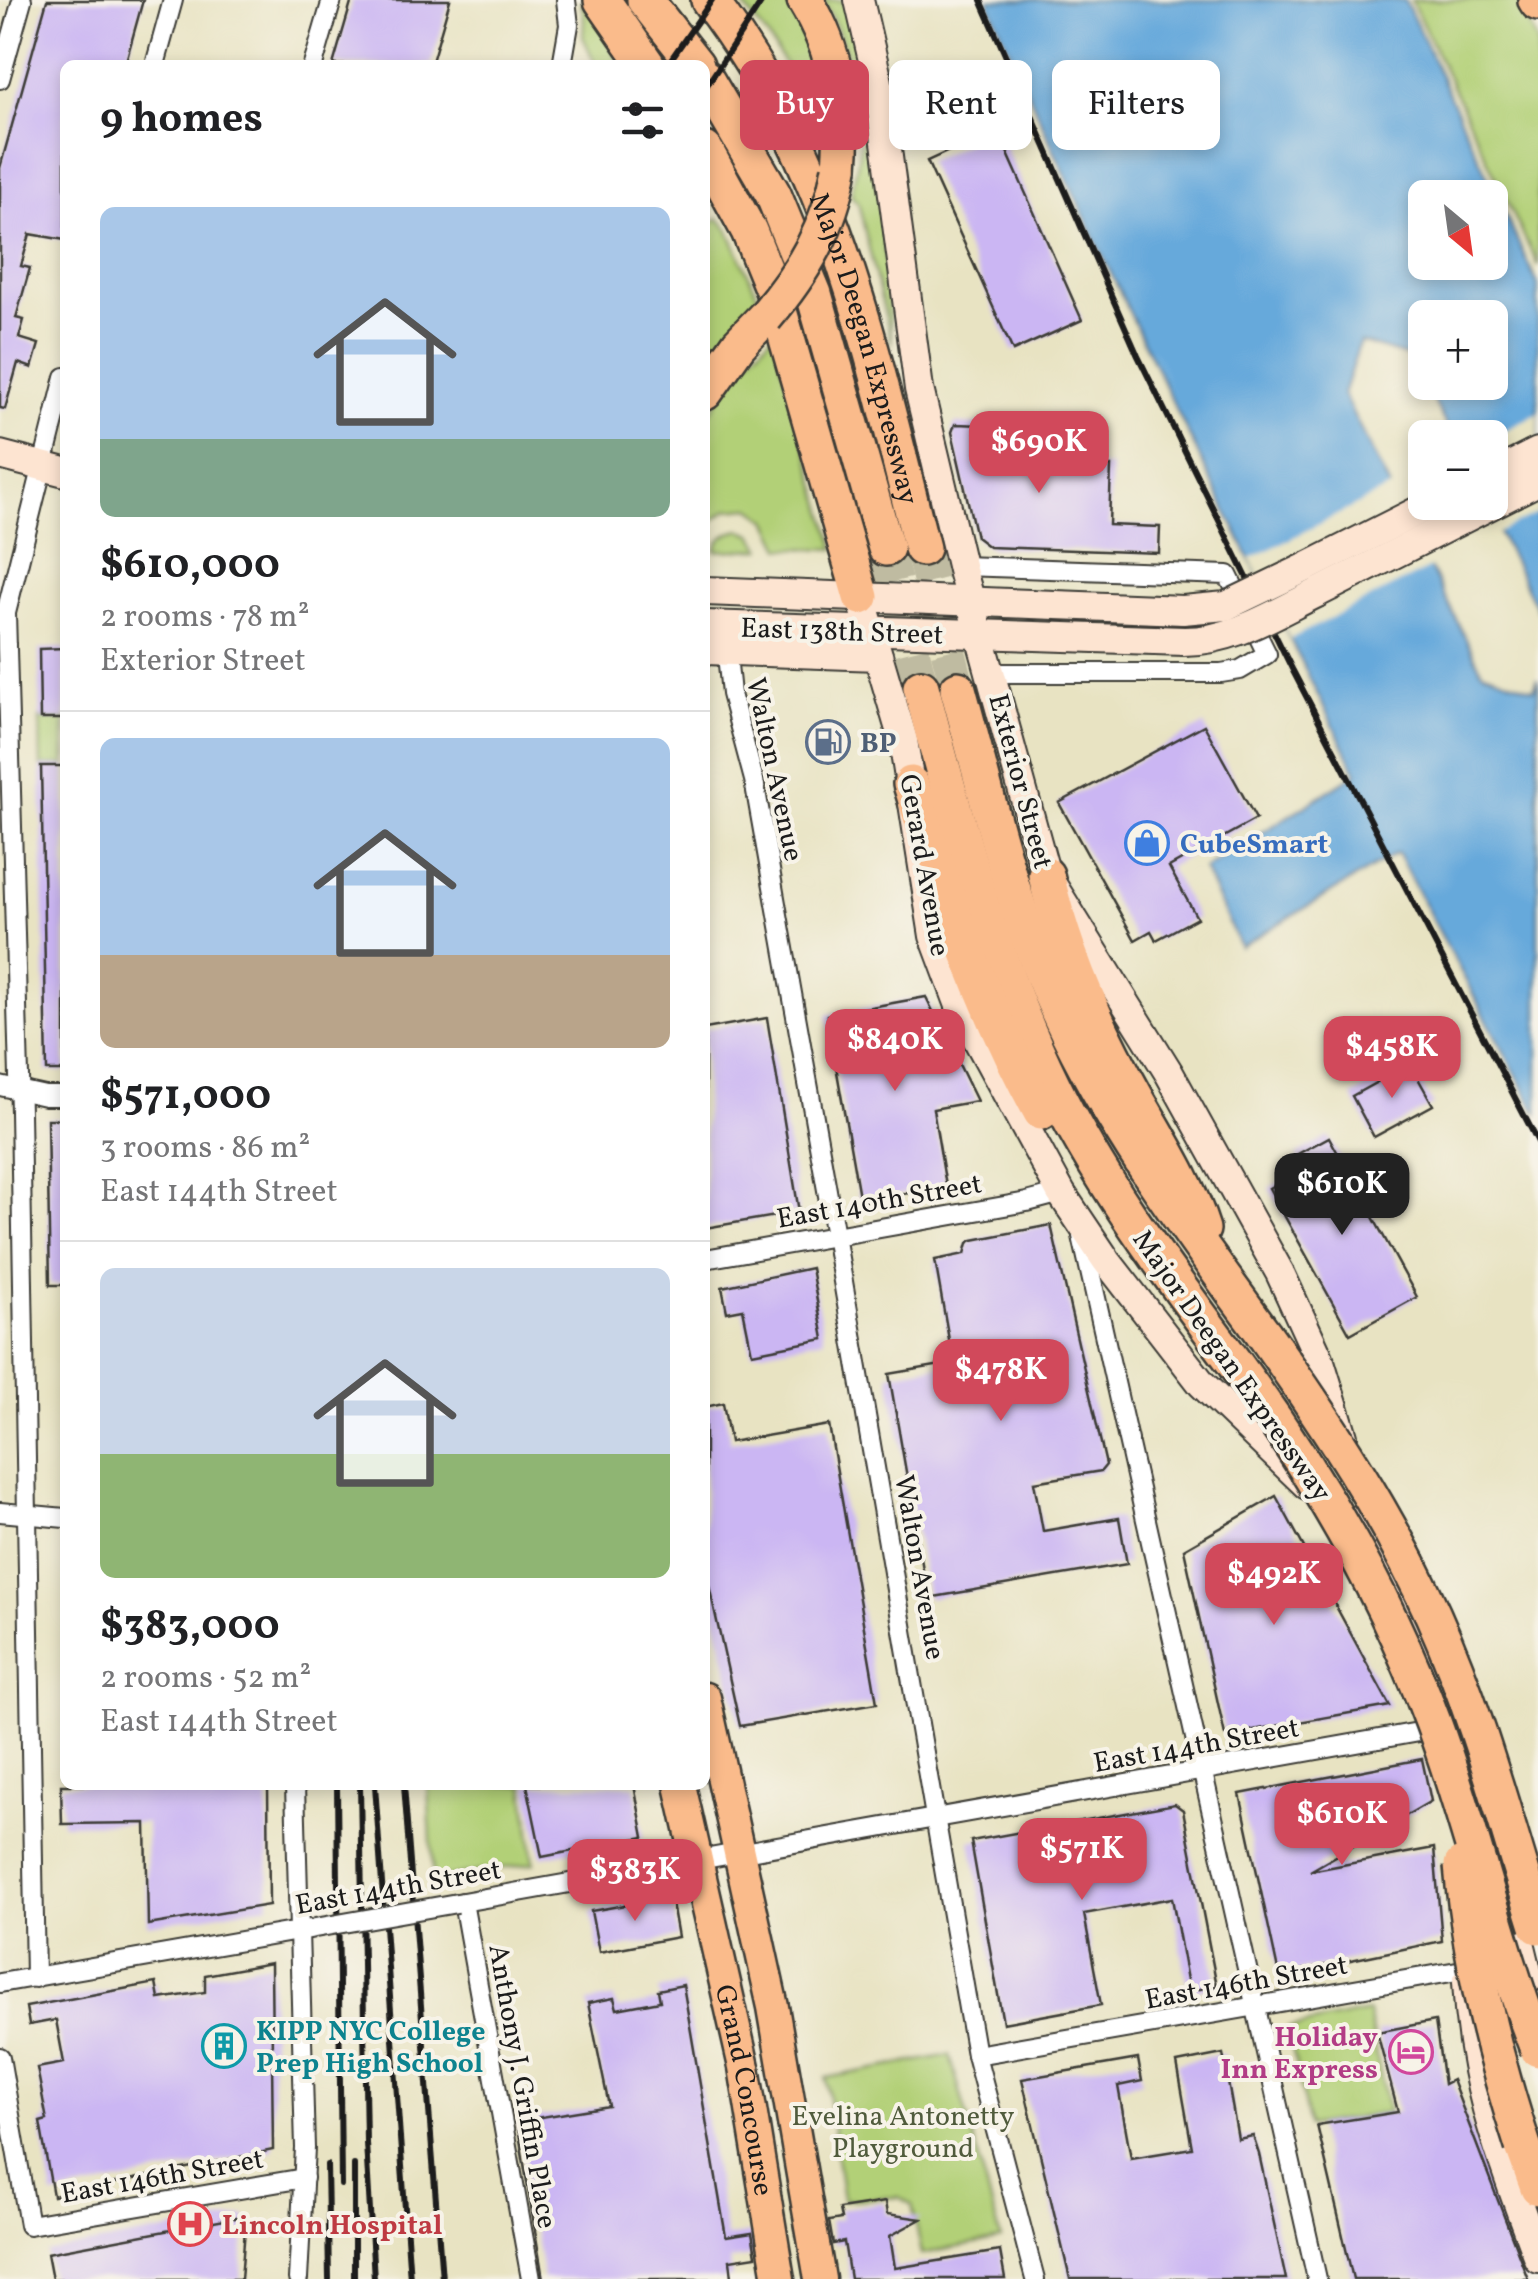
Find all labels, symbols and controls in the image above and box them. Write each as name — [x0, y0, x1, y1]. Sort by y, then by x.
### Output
chip: Buy — [740, 60, 869, 150]
chip: Rent — [889, 60, 1032, 150]
chip: Filters — [1052, 60, 1220, 150]
text: 9 homes — [100, 91, 263, 150]
icon: filters — [615, 93, 670, 148]
north arrow — [1408, 180, 1508, 280]
map controls — [1408, 180, 1508, 520]
street label: Major Deegan Expressway — [798, 187, 927, 509]
icon: home — [295, 272, 475, 452]
button: + — [1408, 300, 1508, 400]
pin: $690K — [969, 411, 1109, 496]
button: − — [1408, 420, 1508, 520]
text: $690K — [991, 421, 1087, 465]
text: $610,000 — [100, 537, 280, 596]
text: 2 rooms · 78 m² — [100, 596, 310, 640]
street label: East 138th Street — [740, 609, 944, 656]
text: Exterior Street — [100, 640, 306, 684]
street label: Walton Avenue — [735, 674, 812, 865]
street label: Exterior Street — [977, 690, 1062, 874]
fuel station icon: BP — [805, 719, 851, 765]
place label: BP — [860, 725, 897, 764]
street label: Gerard Avenue — [888, 771, 959, 959]
icon: home — [295, 803, 475, 983]
shop icon: CubeSmart — [1124, 820, 1170, 866]
place label: CubeSmart — [1180, 826, 1328, 865]
pin: $840K — [825, 1009, 965, 1094]
pin: $458K — [1322, 1016, 1462, 1101]
text: $840K — [847, 1019, 943, 1063]
text: $458K — [1346, 1026, 1438, 1070]
text: $571,000 — [100, 1068, 271, 1127]
text: 3 rooms · 86 m² — [100, 1127, 310, 1171]
pin: $610K — [1272, 1153, 1412, 1238]
text: $610K — [1296, 1163, 1388, 1207]
street label: East 140th Street — [774, 1165, 985, 1240]
text: East 144th Street — [100, 1171, 338, 1215]
street label: Major Deegan Expressway — [1122, 1223, 1340, 1510]
icon: home — [295, 1333, 475, 1513]
pin: $478K — [931, 1339, 1071, 1424]
text: $478K — [955, 1349, 1047, 1393]
street label: Walton Avenue — [883, 1472, 954, 1663]
pin: $492K — [1204, 1543, 1344, 1628]
text: $492K — [1227, 1553, 1321, 1597]
text: $383,000 — [100, 1598, 280, 1657]
text: 2 rooms · 52 m² — [100, 1657, 311, 1701]
text: East 144th Street — [100, 1701, 338, 1745]
street label: East 144th Street — [1091, 1709, 1302, 1784]
pin: $610K — [1272, 1783, 1412, 1868]
text: $610K — [1296, 1793, 1388, 1837]
pin: $571K — [1012, 1818, 1152, 1903]
text: $571K — [1040, 1828, 1124, 1872]
pin: $383K — [565, 1839, 705, 1924]
text: $383K — [589, 1849, 681, 1893]
street label: East 144th Street — [293, 1851, 504, 1926]
street label: Anthony J. Griffin Place — [477, 1941, 566, 2232]
street label: East 146th Street — [1142, 1946, 1351, 2020]
street label: Grand Concourse — [704, 1981, 782, 2199]
place label: KIPP NYC College Prep High School — [256, 2013, 486, 2084]
place label: Holiday Inn Express — [1220, 2019, 1378, 2090]
building icon: KIPP NYC College Prep High School — [201, 2023, 247, 2069]
hotel icon: Holiday Inn Express — [1388, 2029, 1434, 2075]
park label: Evelina Antonetty Playground — [791, 2098, 1015, 2169]
street label: East 146th Street — [58, 2140, 267, 2214]
hospital icon: Lincoln Hospital — [167, 2201, 213, 2247]
place label: Lincoln Hospital — [222, 2207, 442, 2246]

